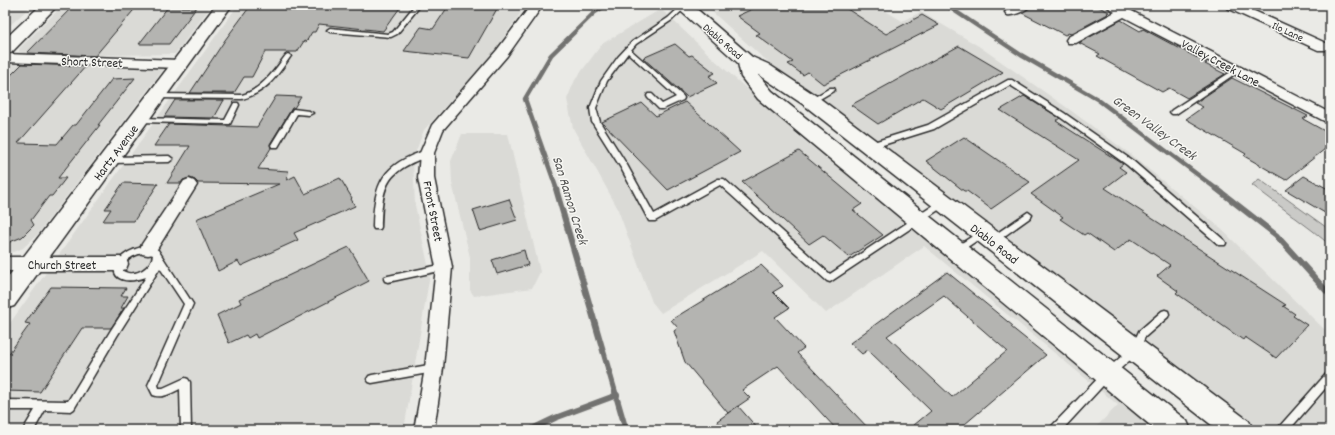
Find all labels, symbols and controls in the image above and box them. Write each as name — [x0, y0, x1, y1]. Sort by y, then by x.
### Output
street label: Ilo Lane — [1269, 19, 1306, 47]
street label: Diablo Road — [698, 21, 745, 64]
street label: Valley Creek Lane — [1177, 35, 1263, 93]
street label: Short Street — [61, 53, 123, 74]
water label: Green Valley Creek — [1108, 91, 1201, 167]
street label: Hartz Avenue — [90, 121, 145, 186]
water label: San Ramon Creek — [546, 154, 592, 248]
street label: Front Street — [416, 179, 447, 244]
street label: Diablo Road — [965, 220, 1022, 270]
street label: Church Street — [28, 257, 96, 276]

